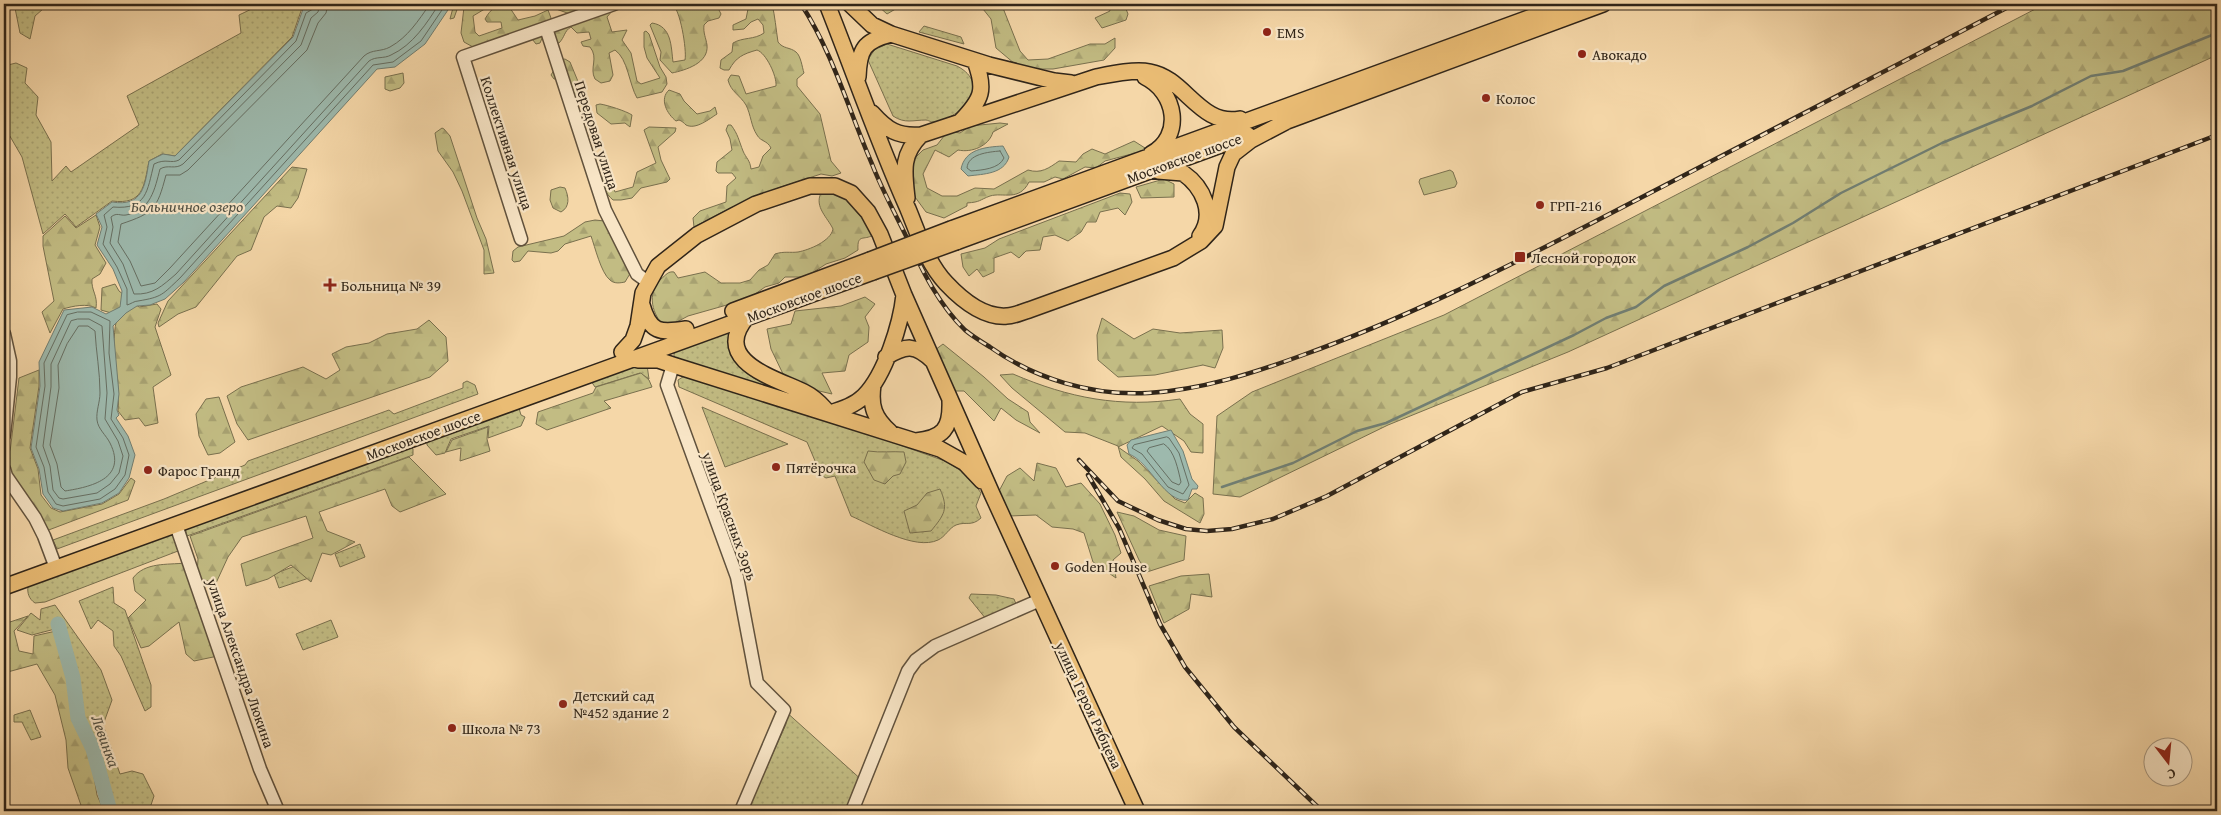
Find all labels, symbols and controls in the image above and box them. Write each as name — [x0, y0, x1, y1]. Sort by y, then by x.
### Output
place label: EMS — [1277, 22, 1304, 43]
marker: EMS — [1261, 26, 1273, 38]
place label: Авокадо — [1592, 44, 1647, 65]
marker: Авокадо — [1576, 48, 1588, 60]
street label: Коллективная улица — [476, 74, 539, 213]
street label: Передовая улица — [569, 78, 625, 193]
place label: Колос — [1496, 88, 1536, 109]
marker: Колос — [1480, 92, 1492, 104]
street label: Московское шоссе — [1124, 127, 1244, 189]
water label: Больничное озеро — [131, 194, 243, 218]
place label: ГРП-216 — [1550, 195, 1602, 216]
marker: ГРП-216 — [1534, 199, 1546, 211]
place label: Лесной городок — [1531, 247, 1636, 268]
marker: Лесной городок — [1513, 250, 1527, 264]
street label: Московское шоссе — [744, 266, 864, 328]
place label: Больница № 39 — [341, 275, 441, 296]
marker: Больница № 39 — [323, 278, 337, 292]
street label: Московское шоссе — [363, 404, 483, 466]
street label: улица Красных Зорь — [697, 448, 763, 583]
place label: Пятёрочка — [786, 457, 857, 478]
place label: Фарос Гранд — [158, 460, 240, 481]
marker: Пятёрочка — [770, 461, 782, 473]
marker: Фарос Гранд — [142, 464, 154, 476]
place label: Goden House — [1065, 556, 1147, 577]
marker: Goden House — [1049, 560, 1061, 572]
street label: улица Александра Люкина — [202, 574, 280, 751]
street label: улица Героя Рябцева — [1050, 637, 1128, 773]
place label: Детский сад №452 здание 2 — [572, 685, 669, 723]
marker: Детский сад №452 здание 2 — [557, 698, 569, 710]
water label: Левинка — [85, 711, 127, 771]
place label: Школа № 73 — [462, 718, 541, 739]
marker: Школа № 73 — [446, 722, 458, 734]
north arrow — [2144, 738, 2194, 788]
text: С — [2165, 764, 2178, 785]

